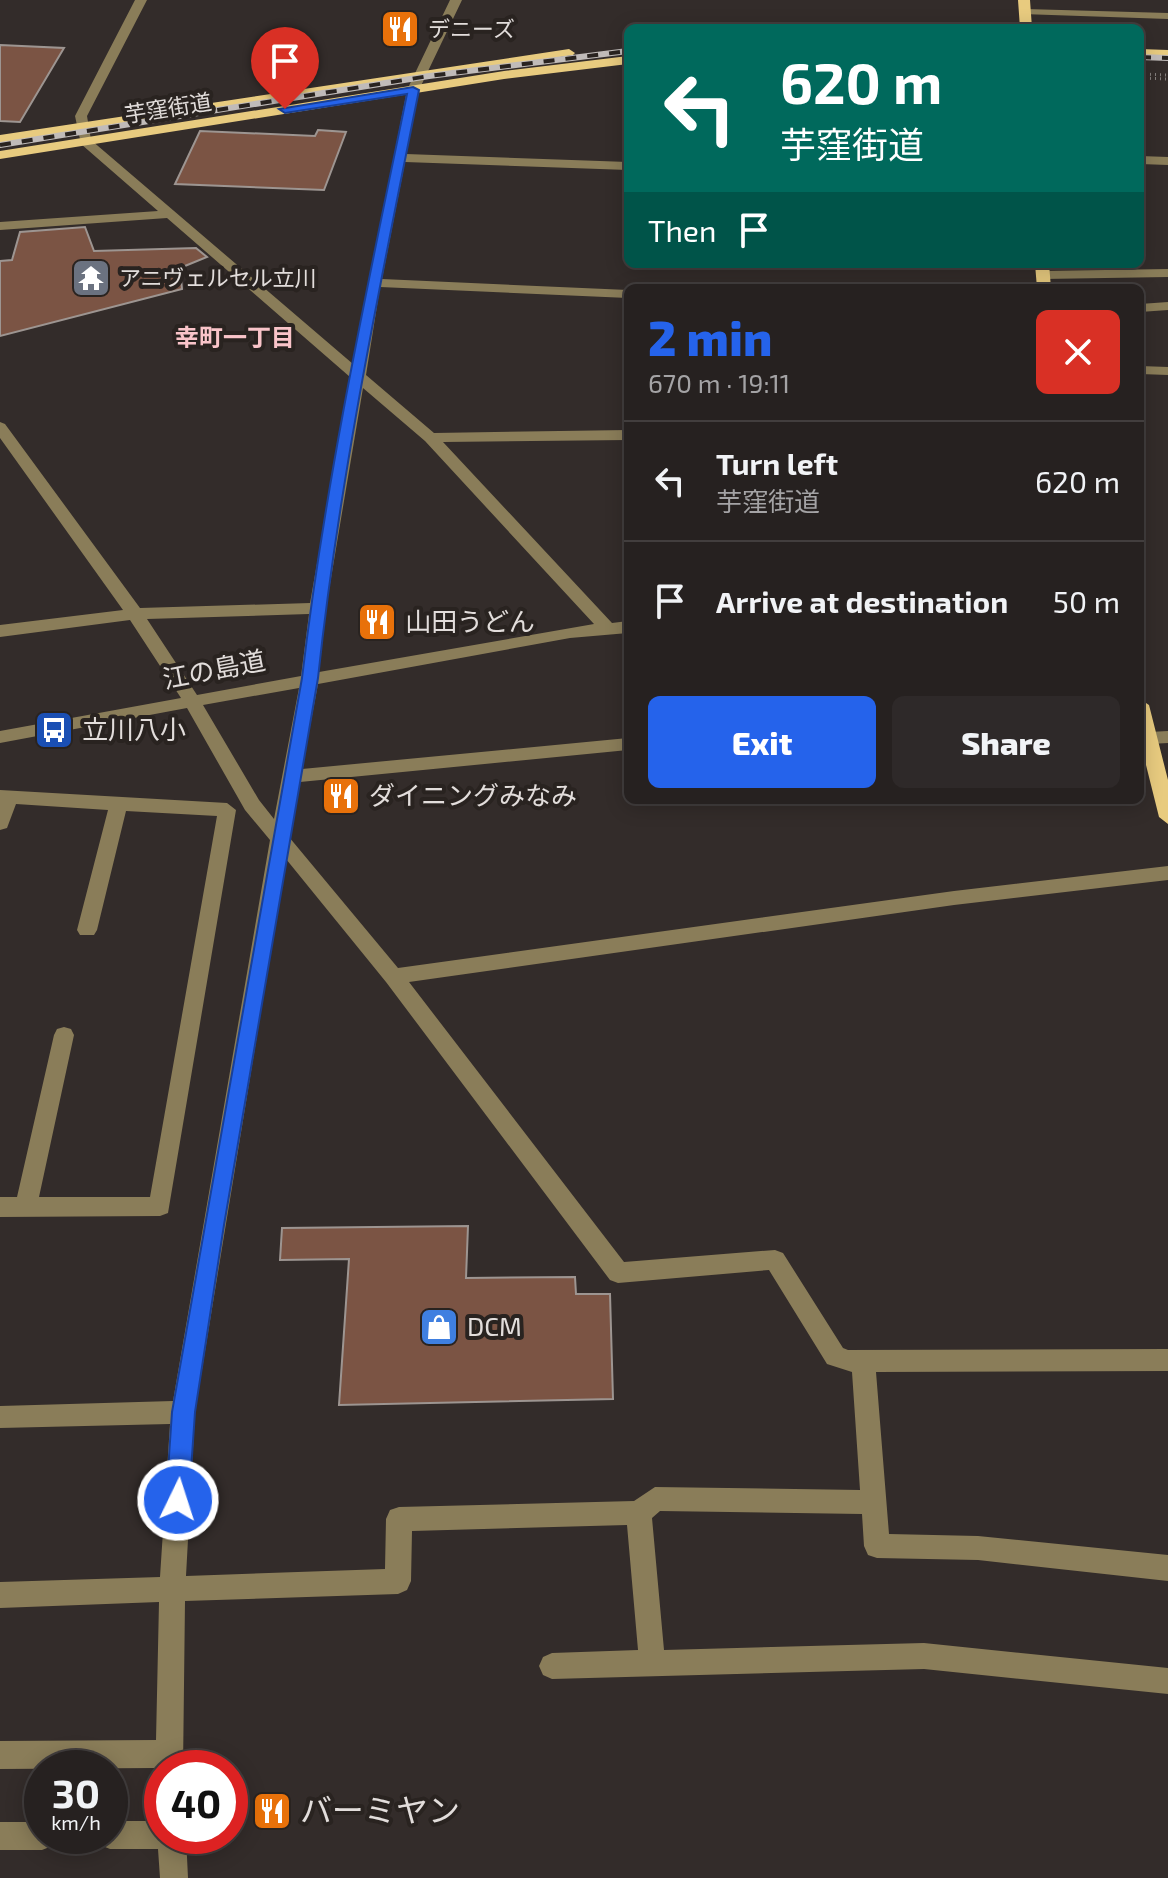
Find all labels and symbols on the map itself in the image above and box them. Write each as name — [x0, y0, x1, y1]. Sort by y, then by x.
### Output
restaurant icon: デニーズ — [379, 8, 421, 50]
place label: デニーズ — [428, 15, 515, 41]
pin — [251, 27, 319, 109]
street label: 芋窪街道 — [122, 87, 213, 127]
temple icon: アニヴェルセル立川 — [70, 257, 112, 299]
place label: アニヴェルセル立川 — [119, 264, 317, 290]
district label: 幸町一丁目 — [175, 322, 295, 351]
restaurant icon: 山田うどん — [356, 601, 398, 643]
place label: 山田うどん — [405, 605, 535, 636]
street label: 江の島道 — [160, 643, 268, 694]
bus stop icon: 立川八小 — [33, 709, 75, 751]
place label: 立川八小 — [82, 713, 186, 744]
restaurant icon: ダイニングみなみ — [320, 775, 362, 817]
place label: ダイニングみなみ — [369, 779, 577, 810]
shop icon: DCM — [418, 1306, 460, 1348]
place label: DCM — [467, 1310, 522, 1341]
position arrow — [136, 1458, 220, 1542]
speed limit sign: 40 — [144, 1750, 248, 1854]
restaurant icon: バーミヤン — [251, 1790, 293, 1832]
place label: バーミヤン — [300, 1790, 460, 1828]

